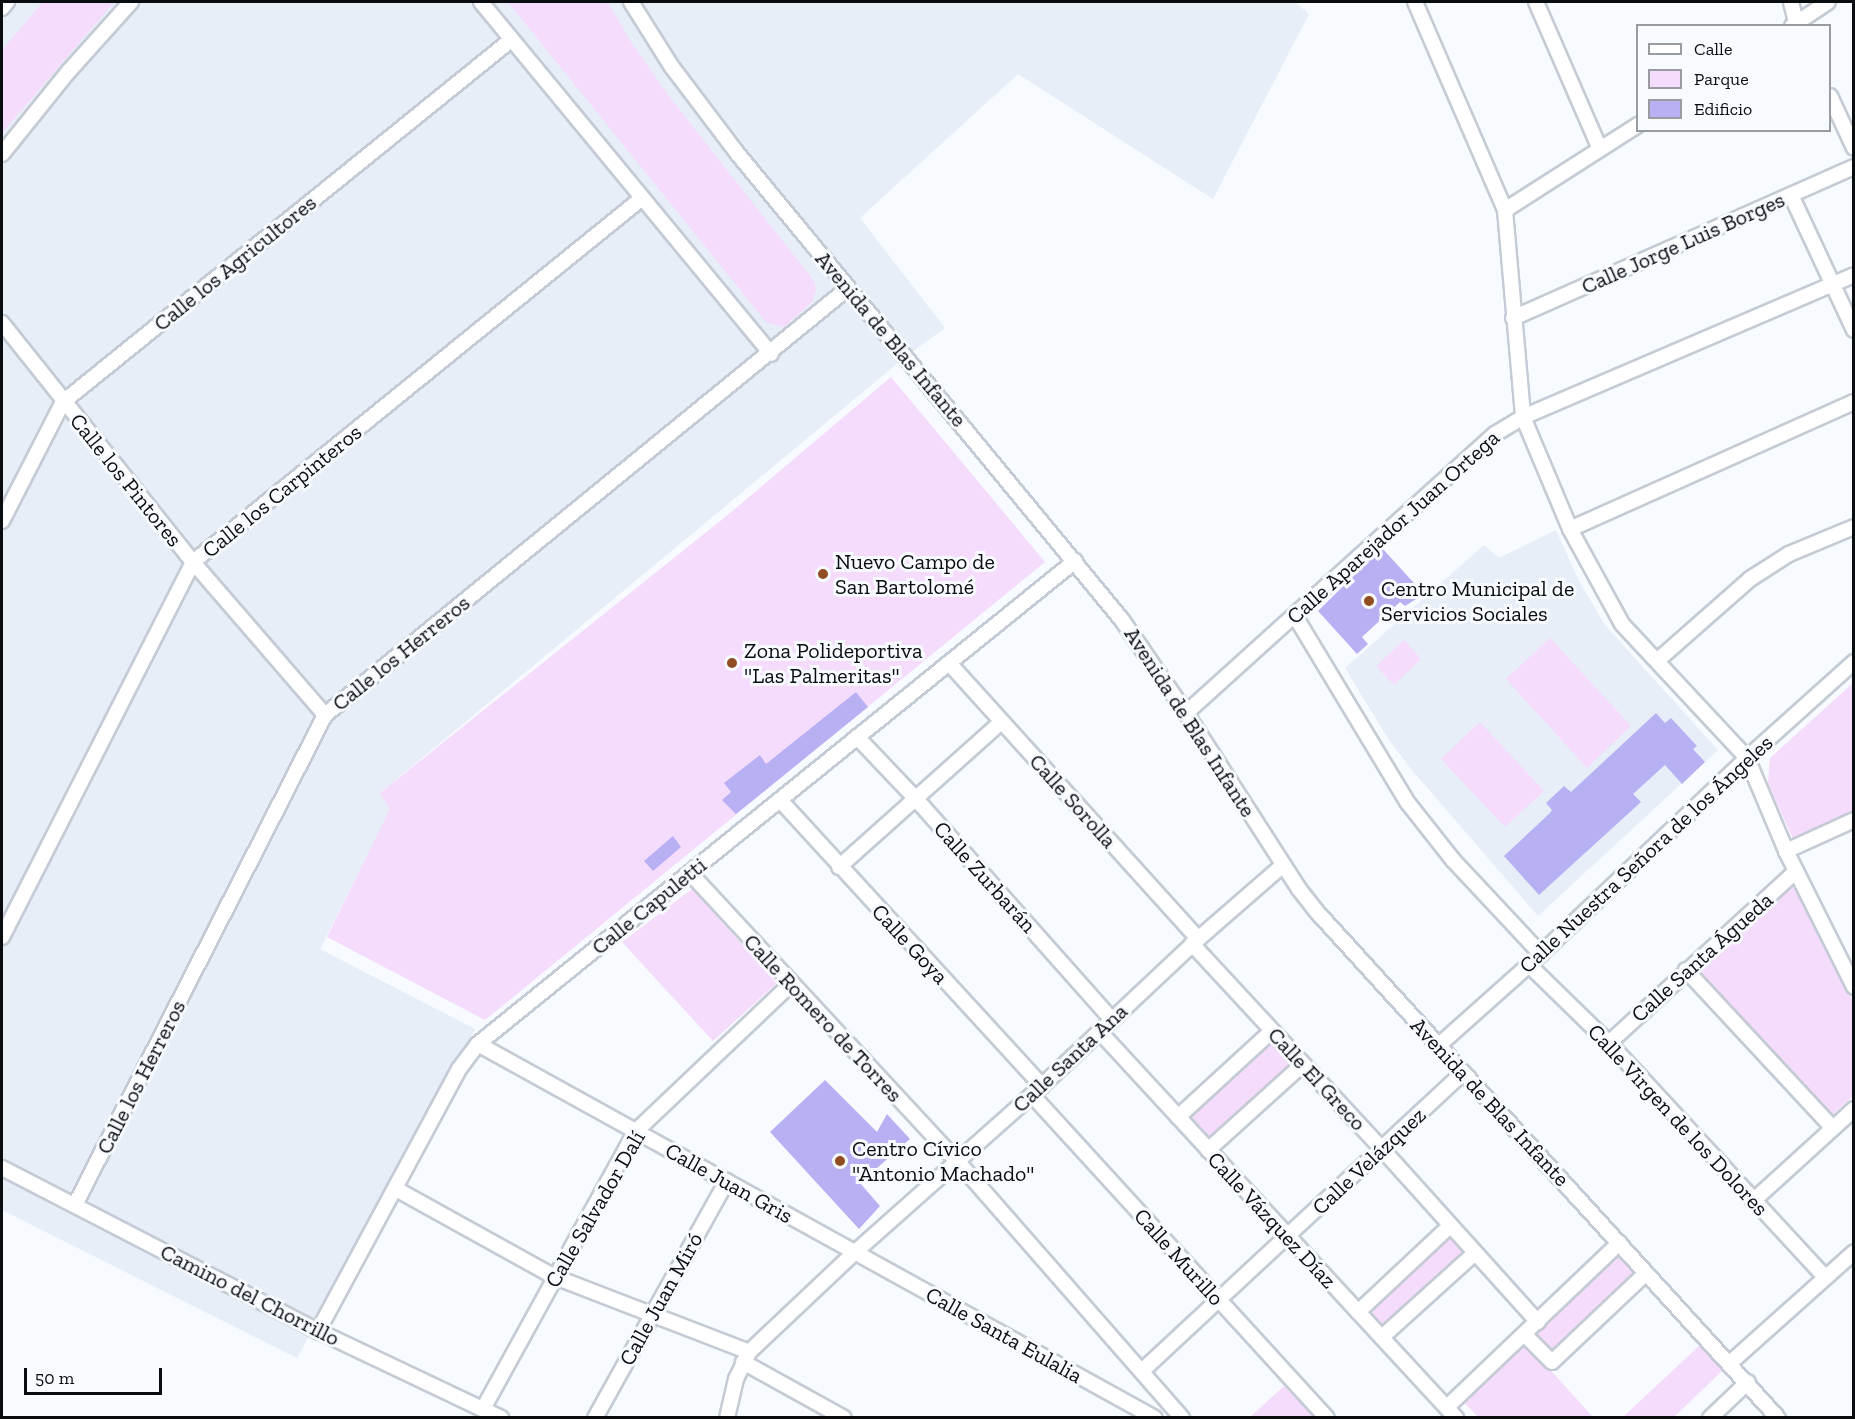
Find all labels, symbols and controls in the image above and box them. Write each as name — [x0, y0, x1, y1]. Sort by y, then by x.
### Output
legend — [1636, 24, 1831, 132]
text: Calle — [1694, 38, 1732, 60]
text: Parque — [1694, 68, 1749, 90]
text: Edificio — [1694, 98, 1752, 120]
street label: Calle Jorge Luis Borges — [1577, 186, 1789, 300]
street label: Calle los Agricultores — [148, 189, 322, 337]
street label: Avenida de Blas Infante — [810, 246, 972, 432]
street label: Calle los Pintores — [64, 408, 188, 552]
street label: Calle los Carpinteros — [197, 419, 367, 563]
street label: Calle Aparejador Juan Ortega — [1281, 424, 1505, 630]
place label: Nuevo Campo de San Bartolomé — [835, 548, 995, 600]
marker: Nuevo Campo de San Bartolomé — [816, 567, 830, 581]
place label: Centro Municipal de Servicios Sociales — [1381, 575, 1574, 626]
street label: Calle los Herreros — [327, 590, 475, 716]
marker: Centro Municipal de Servicios Sociales — [1362, 594, 1376, 608]
street label: Avenida de Blas Infante — [1119, 622, 1261, 822]
place label: Zona Polideportiva "Las Palmeritas" — [744, 637, 923, 688]
marker: Zona Polideportiva "Las Palmeritas" — [725, 656, 739, 670]
street label: Calle Nuestra Señora de los Ángeles — [1513, 729, 1779, 979]
street label: Calle Sorolla — [1024, 748, 1122, 854]
street label: Calle Zurbarán — [928, 816, 1042, 938]
street label: Calle Capuletti — [586, 852, 712, 960]
street label: Calle Santa Águeda — [1626, 886, 1778, 1028]
street label: Calle Goya — [866, 898, 954, 990]
street label: Calle Romero de Torres — [738, 928, 908, 1108]
street label: Calle los Herreros — [91, 996, 191, 1158]
street label: Calle Santa Ana — [1007, 998, 1133, 1118]
street label: Avenida de Blas Infante — [1405, 1012, 1575, 1192]
street label: Calle Virgen de los Dolores — [1582, 1018, 1774, 1222]
street label: Calle El Greco — [1262, 1022, 1372, 1136]
street label: Calle Velázquez — [1306, 1101, 1432, 1221]
street label: Calle Salvador Dalí — [539, 1126, 651, 1292]
place label: Centro Cívico "Antonio Machado" — [852, 1135, 1034, 1186]
street label: Calle Juan Gris — [660, 1137, 798, 1229]
street label: Calle Vázquez Díaz — [1202, 1146, 1342, 1294]
marker: Centro Cívico "Antonio Machado" — [833, 1154, 847, 1168]
street label: Calle Murillo — [1129, 1203, 1229, 1311]
street label: Calle Juan Miró — [614, 1228, 708, 1370]
street label: Camino del Chorrillo — [156, 1238, 344, 1352]
street label: Calle Santa Eulalia — [921, 1281, 1087, 1389]
scale bar — [27, 1356, 165, 1394]
text: 50 m — [35, 1367, 74, 1389]

